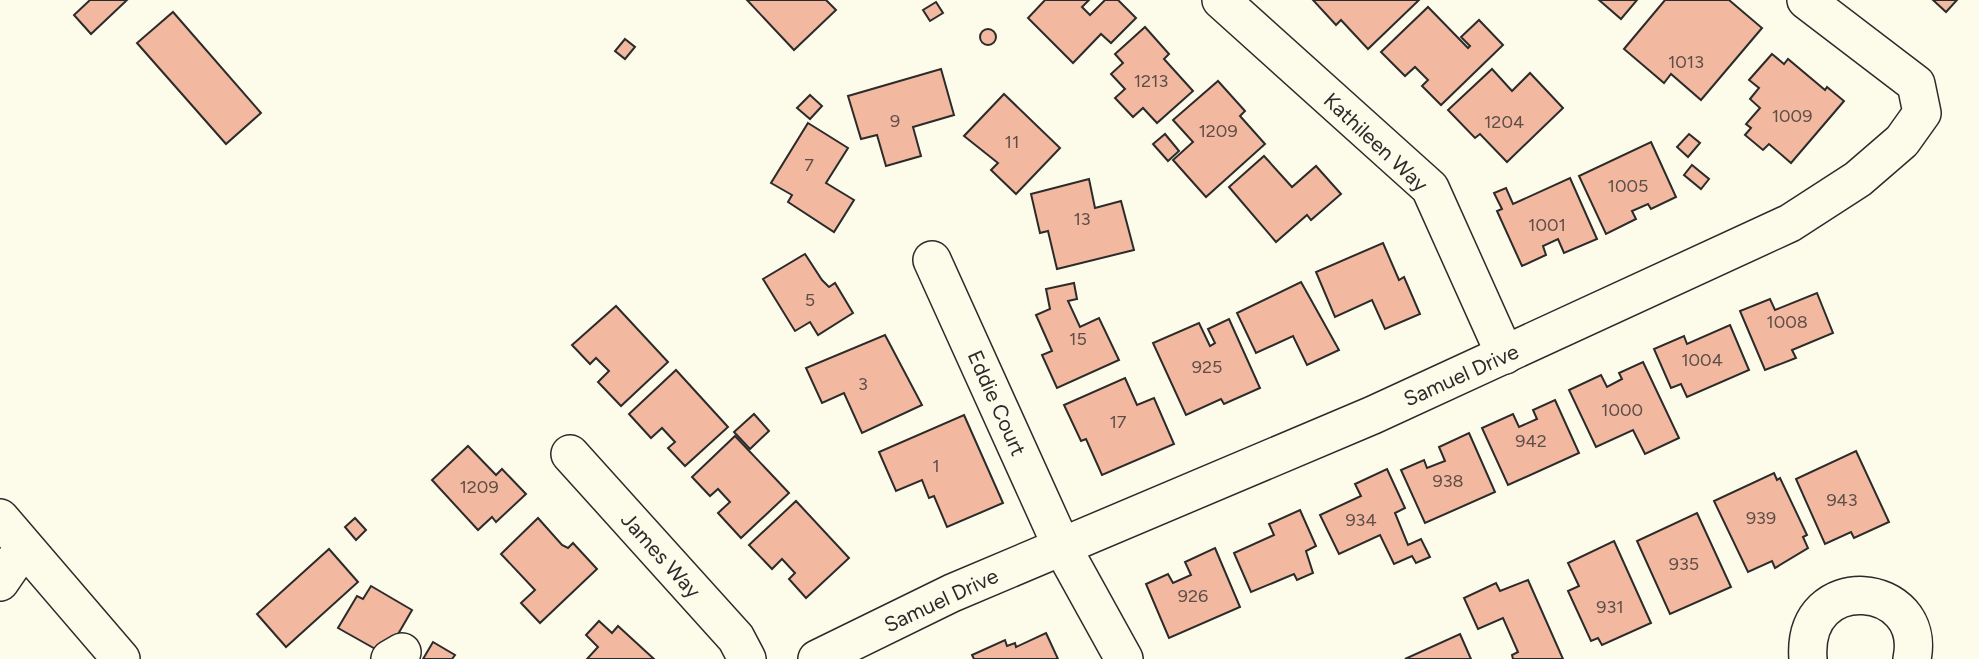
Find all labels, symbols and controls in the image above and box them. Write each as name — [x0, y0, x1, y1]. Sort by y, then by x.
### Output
house number: 1013 — [1668, 51, 1704, 73]
house number: 1213 — [1134, 70, 1168, 92]
street label: Kathileen Way — [1319, 87, 1433, 197]
house number: 1009 — [1772, 105, 1812, 127]
house number: 9 — [890, 110, 900, 132]
house number: 1204 — [1484, 111, 1524, 133]
house number: 1209 — [1198, 120, 1238, 142]
house number: 11 — [1005, 131, 1019, 153]
house number: 7 — [804, 154, 814, 176]
house number: 1005 — [1608, 175, 1648, 197]
house number: 13 — [1073, 208, 1091, 230]
house number: 1001 — [1528, 214, 1566, 236]
house number: 5 — [805, 289, 815, 311]
house number: 1008 — [1766, 311, 1808, 333]
house number: 15 — [1069, 328, 1087, 350]
street label: Samuel Drive — [1400, 339, 1522, 411]
street label: Eddie Court — [963, 346, 1031, 460]
house number: 1004 — [1681, 349, 1723, 371]
house number: 925 — [1192, 356, 1222, 378]
house number: 3 — [858, 373, 868, 395]
house number: 1000 — [1601, 399, 1643, 421]
house number: 17 — [1109, 411, 1127, 433]
house number: 942 — [1515, 430, 1547, 452]
house number: 1 — [932, 455, 940, 477]
house number: 938 — [1432, 470, 1464, 492]
house number: 1209 — [459, 476, 499, 498]
house number: 943 — [1826, 489, 1858, 511]
street label: James Way — [616, 507, 706, 603]
house number: 939 — [1746, 507, 1776, 529]
house number: 934 — [1345, 509, 1377, 531]
house number: 935 — [1669, 553, 1699, 575]
street label: Samuel Drive — [880, 563, 1002, 637]
house number: 926 — [1178, 585, 1208, 607]
house number: 931 — [1596, 596, 1624, 618]

